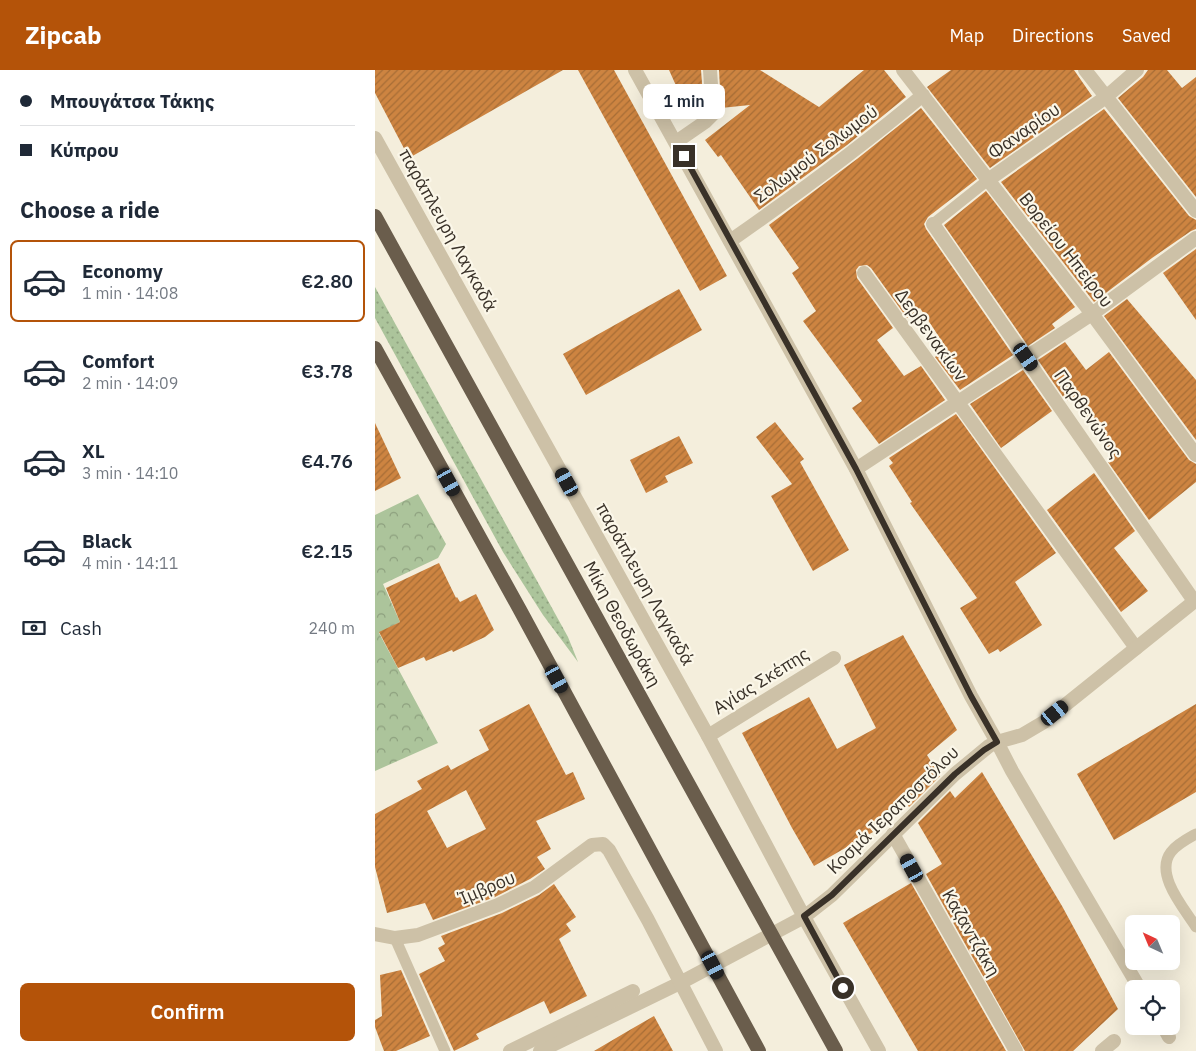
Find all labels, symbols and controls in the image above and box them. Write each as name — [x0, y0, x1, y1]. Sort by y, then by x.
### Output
text: Zipcab — [25, 19, 102, 51]
text: Map — [949, 24, 984, 47]
text: Directions — [1012, 24, 1094, 47]
text: Saved — [1122, 24, 1171, 47]
callout: 1 min — [643, 83, 725, 118]
text: Μπουγάτσα Τάκης — [50, 89, 215, 113]
text: 1 min — [663, 91, 705, 111]
street label: Φαναρίου — [983, 97, 1064, 164]
street label: Σολωμού Σολωμού — [749, 100, 882, 208]
text: Κύπρου — [50, 138, 119, 162]
street label: παράπλευρη Λαγκαδά — [394, 144, 503, 315]
route end — [673, 145, 695, 167]
street label: Βορείου Ηπείρου — [1014, 188, 1118, 312]
text: Choose a ride — [20, 195, 160, 224]
icon: car — [22, 259, 67, 304]
text: Economy — [82, 259, 163, 283]
text: €2.80 — [301, 269, 353, 293]
text: 1 min · 14:08 — [82, 283, 178, 303]
street label: Δερβενακίων — [890, 284, 973, 385]
car — [1011, 340, 1040, 374]
icon: car — [22, 349, 67, 394]
text: Comfort — [82, 349, 155, 373]
text: €3.78 — [301, 359, 353, 383]
street label: Παρθενώνος — [1049, 365, 1128, 463]
text: 2 min · 14:09 — [82, 373, 178, 393]
icon: car — [22, 439, 67, 484]
text: XL — [82, 439, 105, 463]
text: €4.76 — [301, 449, 353, 473]
text: 3 min · 14:10 — [82, 463, 178, 483]
car — [435, 465, 462, 499]
car — [553, 465, 580, 499]
street label: παράπλευρη Λαγκαδά — [591, 498, 700, 669]
icon: car — [22, 529, 67, 574]
text: Black — [82, 529, 132, 553]
text: €2.15 — [301, 539, 353, 563]
text: 4 min · 14:11 — [82, 553, 178, 573]
street label: Μίκη Θεοδωράκη — [578, 557, 667, 691]
icon: cash — [20, 614, 48, 642]
text: Cash — [60, 616, 102, 640]
text: 240 m — [308, 618, 355, 638]
street label: Αγίας Σκέπης — [708, 642, 813, 719]
car — [543, 662, 570, 696]
car — [1038, 698, 1071, 728]
street label: Κοσμά Ιεραποστόλου — [822, 740, 964, 879]
car — [898, 851, 925, 885]
street label: Ίμβρου — [454, 865, 519, 910]
street label: Καζαντζάκη — [937, 885, 1006, 981]
north arrow — [1125, 915, 1180, 970]
map controls — [1125, 915, 1180, 1035]
car — [699, 948, 726, 982]
route start — [832, 977, 854, 999]
button: locate — [1125, 980, 1180, 1035]
button: Confirm — [20, 983, 355, 1041]

